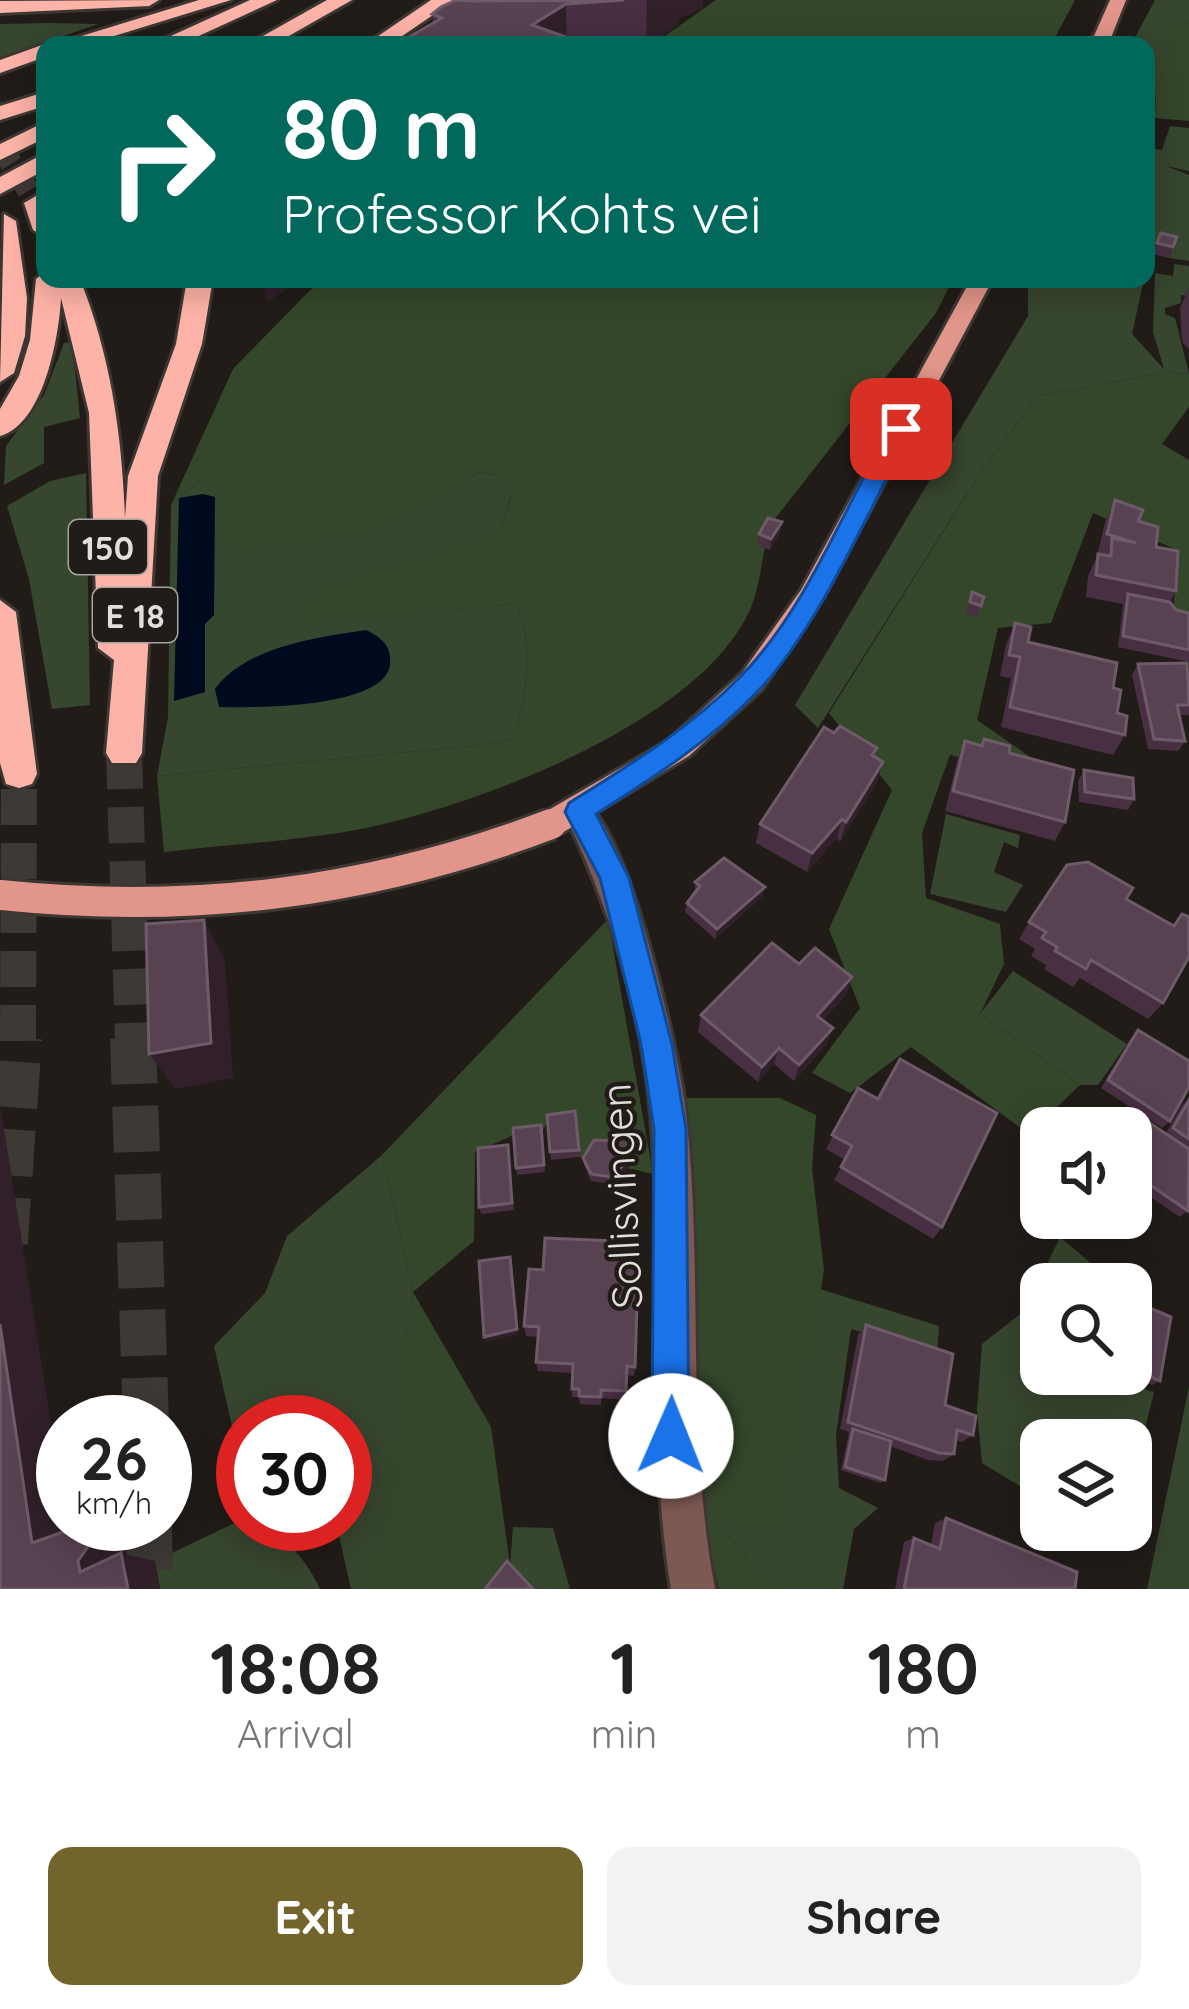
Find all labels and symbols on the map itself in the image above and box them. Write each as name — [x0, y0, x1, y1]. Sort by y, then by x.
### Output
pin — [850, 378, 952, 480]
road number: 150 — [69, 520, 147, 574]
road number: E 18 — [93, 588, 177, 642]
street label: Sollisvingen — [589, 1082, 653, 1310]
position arrow — [608, 1373, 734, 1499]
speed limit sign: 30 — [216, 1395, 372, 1551]

